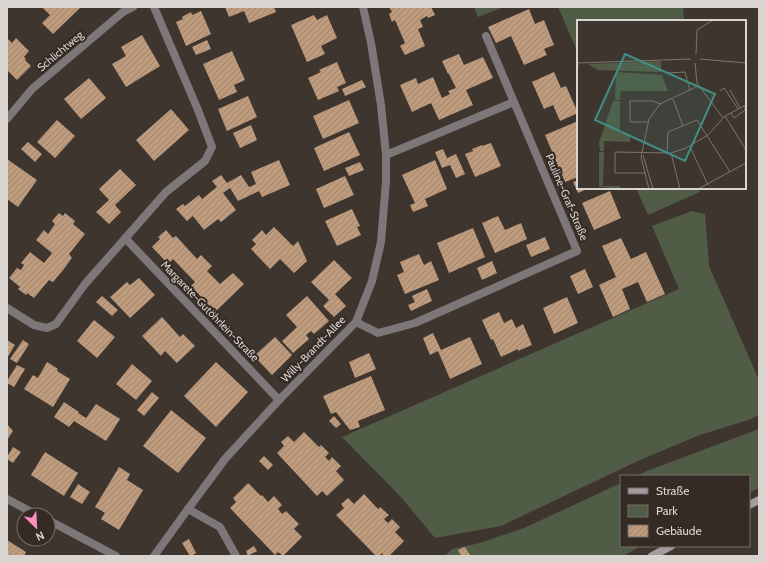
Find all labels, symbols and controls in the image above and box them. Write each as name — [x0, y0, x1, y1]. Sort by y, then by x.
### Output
inset map — [577, 20, 746, 189]
street label: Schlichtweg — [34, 27, 86, 74]
street label: Pauline-Graf-Straße — [542, 151, 592, 243]
street label: Margarete-Gutöhrlein-Straße — [158, 258, 262, 365]
street label: Willy-Brandt-Allee — [278, 313, 348, 385]
legend — [620, 475, 750, 547]
text: Straße — [656, 483, 689, 498]
text: Park — [656, 503, 678, 518]
north arrow — [16, 507, 56, 547]
text: Gebäude — [656, 523, 702, 538]
text: N — [34, 528, 46, 544]

